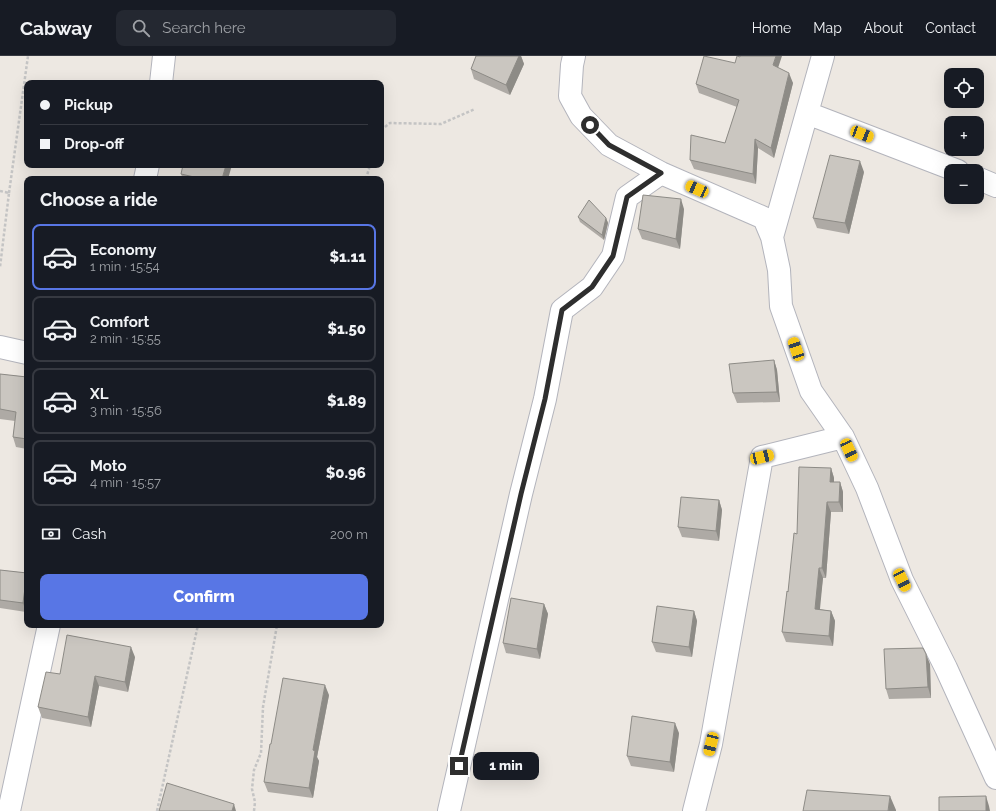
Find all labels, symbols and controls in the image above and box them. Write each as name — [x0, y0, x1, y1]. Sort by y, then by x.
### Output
search box — [116, 10, 396, 46]
text: Cabway — [20, 17, 92, 39]
icon: search — [130, 17, 152, 39]
text: Search here — [162, 19, 246, 37]
text: Home — [752, 20, 791, 36]
text: Map — [813, 20, 842, 36]
text: About — [864, 20, 903, 36]
text: Contact — [925, 20, 976, 36]
map controls — [944, 68, 984, 204]
button: locate — [944, 68, 984, 108]
text: Pickup — [64, 96, 113, 114]
route start — [581, 116, 599, 134]
button: + — [944, 116, 984, 156]
car — [849, 124, 875, 144]
text: Drop-off — [64, 135, 124, 153]
button: − — [944, 164, 984, 204]
car — [684, 179, 710, 199]
text: Choose a ride — [40, 189, 158, 210]
icon: car — [42, 239, 78, 275]
text: Economy — [90, 241, 157, 259]
text: $1.11 — [329, 248, 366, 266]
text: 1 min · 15:54 — [90, 259, 160, 274]
icon: car — [42, 311, 78, 347]
text: Comfort — [90, 313, 149, 331]
text: $1.50 — [327, 320, 366, 338]
text: 2 min · 15:55 — [90, 331, 161, 346]
car — [786, 336, 806, 362]
icon: car — [42, 383, 78, 419]
text: XL — [90, 385, 108, 403]
text: $1.89 — [327, 392, 366, 410]
text: 3 min · 15:56 — [90, 403, 162, 418]
car — [838, 437, 860, 463]
car — [749, 448, 775, 466]
icon: car — [42, 455, 78, 491]
text: Moto — [90, 457, 127, 475]
text: $0.96 — [326, 464, 366, 482]
text: 4 min · 15:57 — [90, 475, 161, 490]
icon: cash — [40, 523, 62, 545]
text: Cash — [72, 525, 106, 543]
text: 200 m — [330, 527, 368, 542]
car — [891, 567, 913, 593]
button: Confirm — [40, 574, 368, 620]
car — [702, 731, 720, 757]
callout: 1 min — [473, 752, 539, 780]
route end — [450, 757, 468, 775]
text: 1 min — [489, 758, 523, 773]

